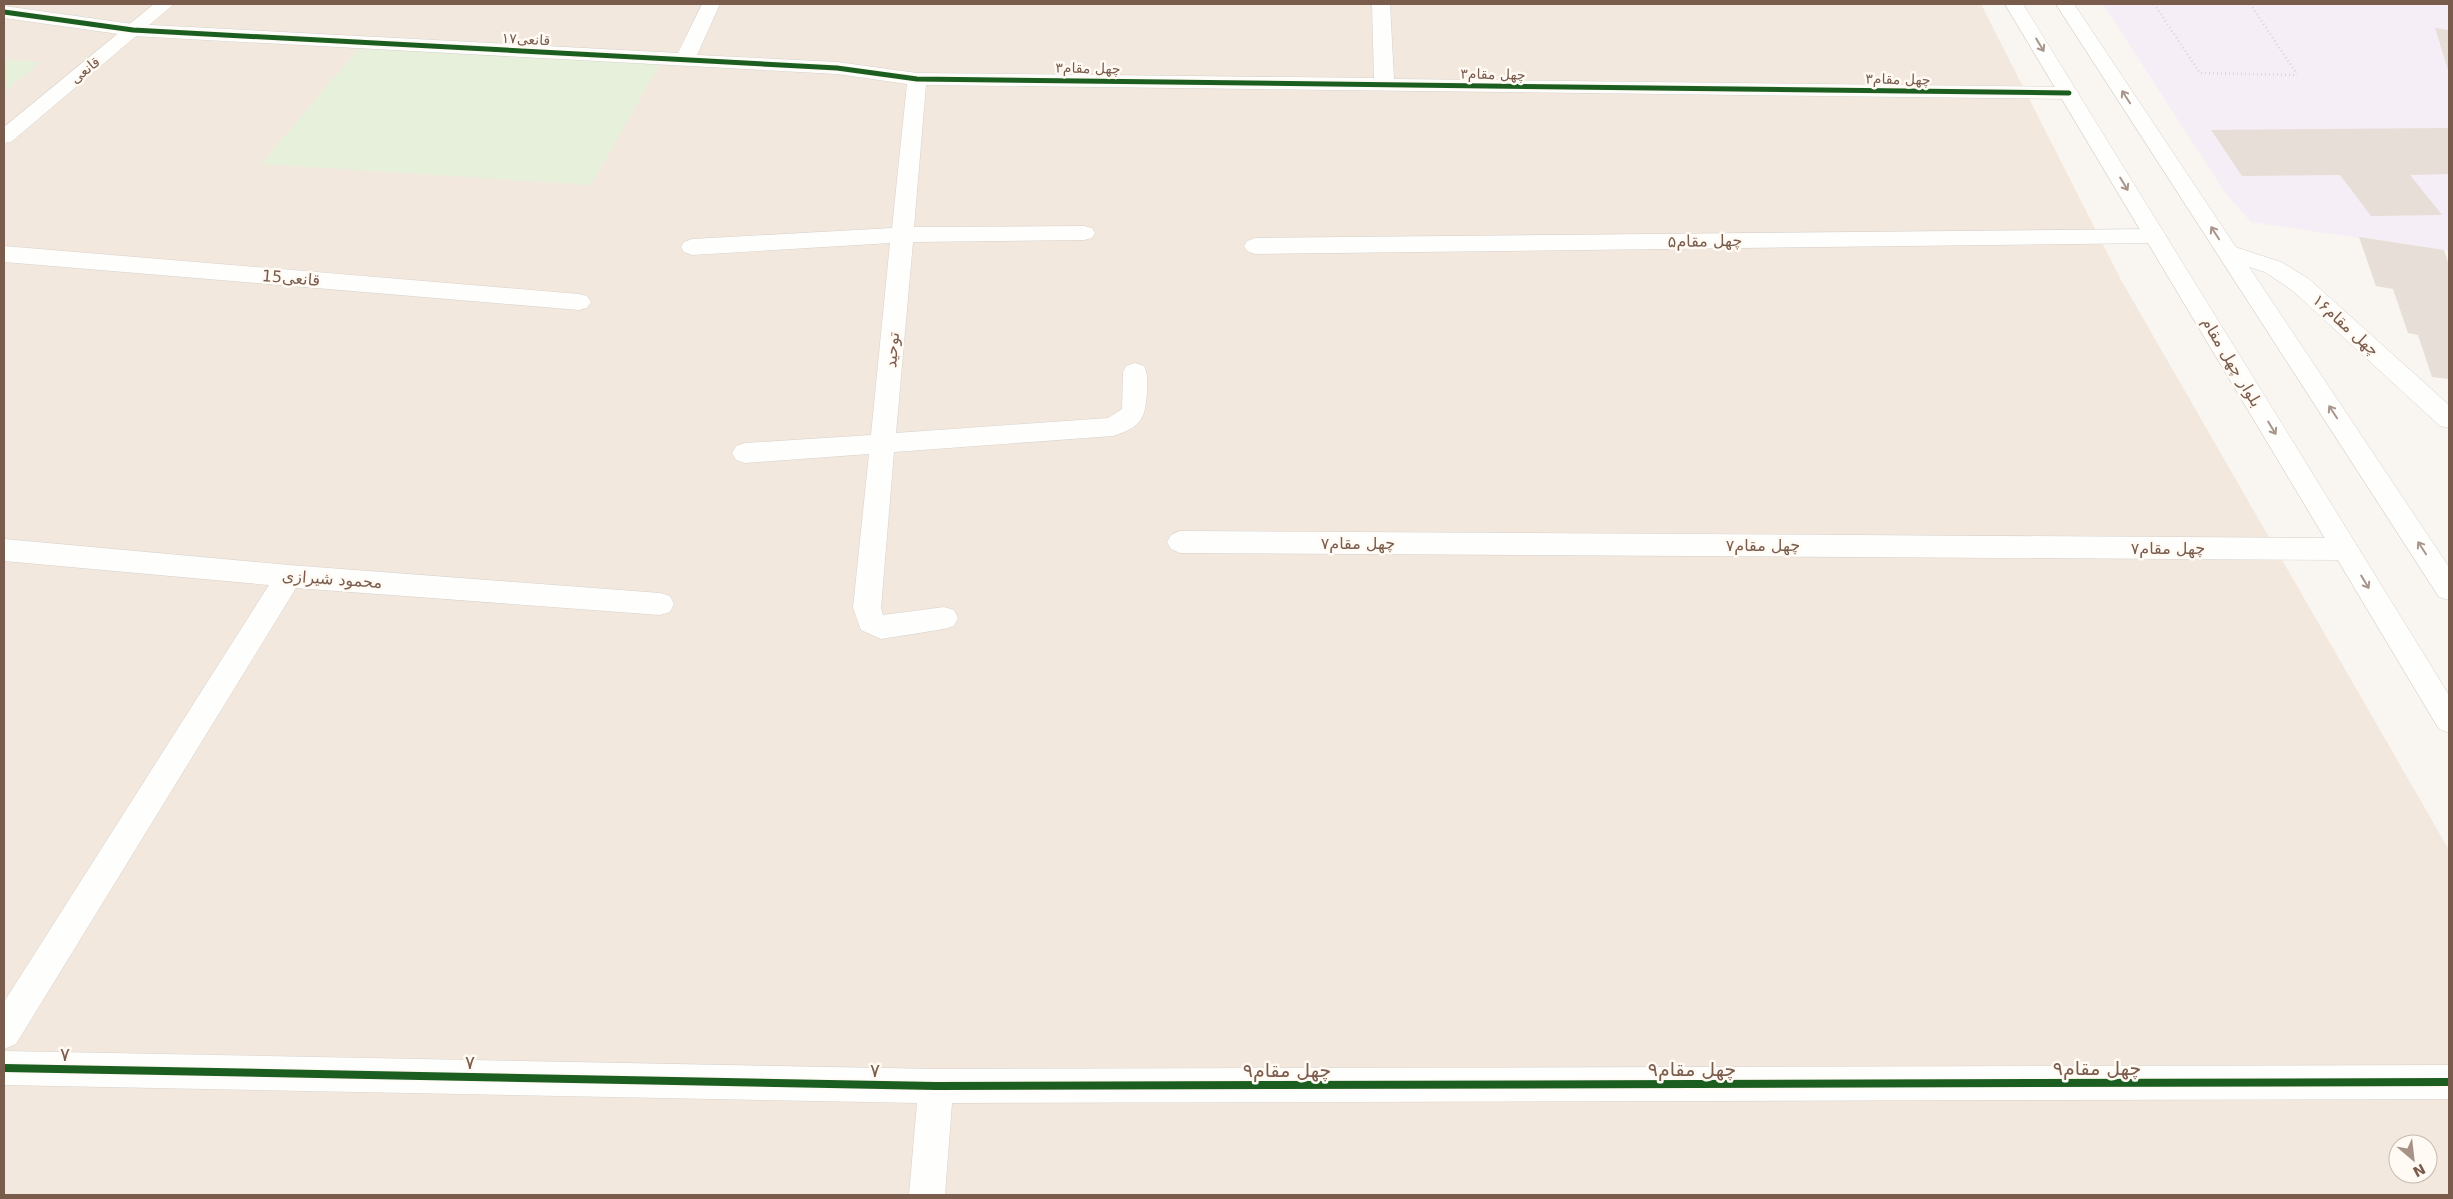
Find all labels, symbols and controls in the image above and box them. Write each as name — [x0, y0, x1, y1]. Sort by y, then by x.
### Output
street label: ۱۷قانعی — [501, 30, 551, 48]
one-way arrow — [2035, 38, 2045, 52]
street label: قانعی — [67, 53, 103, 87]
street label: چهل مقام۳ — [1055, 59, 1121, 78]
street label: چهل مقام۳ — [1460, 65, 1526, 84]
street label: چهل مقام۳ — [1865, 70, 1931, 89]
one-way arrow — [2121, 90, 2131, 104]
one-way arrow — [2119, 177, 2129, 191]
one-way arrow — [2210, 226, 2220, 240]
street label: چهل مقام۵ — [1668, 231, 1742, 252]
street label: 15قانعی — [261, 266, 321, 290]
street label: چهل مقام۱۶ — [2308, 290, 2383, 361]
street label: بلوار چهل مقام — [2197, 314, 2266, 411]
street label: توحید — [881, 331, 904, 369]
one-way arrow — [2328, 406, 2338, 420]
one-way arrow — [2267, 420, 2277, 434]
street label: چهل مقام۷ — [1321, 534, 1395, 554]
street label: چهل مقام۷ — [1726, 536, 1800, 556]
street label: چهل مقام۷ — [2131, 539, 2205, 559]
one-way arrow — [2417, 542, 2427, 556]
street label: محمود شیرازی — [281, 566, 383, 593]
one-way arrow — [2361, 574, 2371, 588]
street label: ۷ — [60, 1043, 70, 1065]
street label: ۷ — [465, 1051, 475, 1073]
street label: چهل مقام۹ — [2053, 1057, 2141, 1080]
street label: چهل مقام۹ — [1648, 1058, 1736, 1081]
street label: ۷ — [870, 1059, 880, 1081]
street label: چهل مقام۹ — [1243, 1059, 1331, 1082]
north arrow — [2388, 1134, 2438, 1184]
text: N — [2410, 1161, 2428, 1180]

